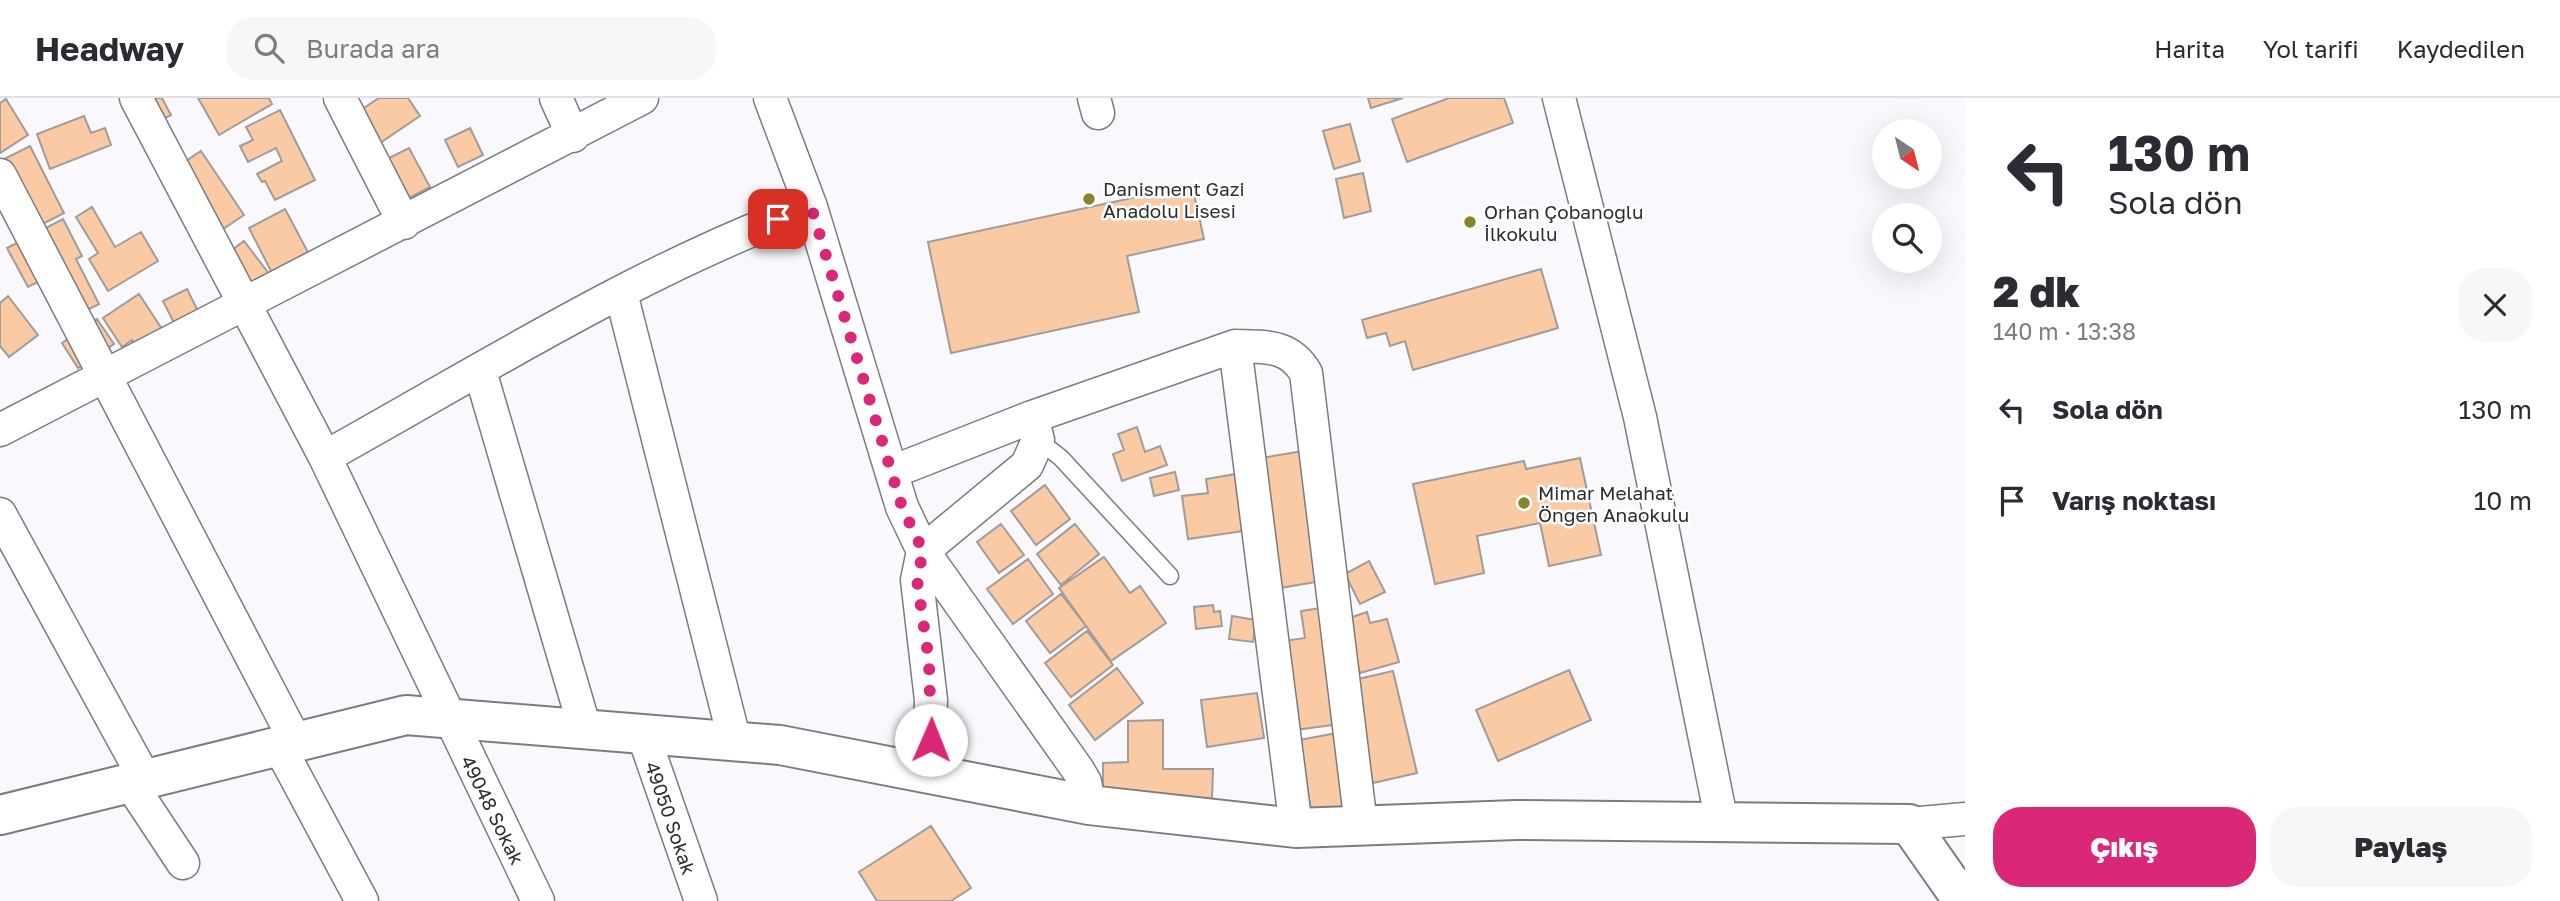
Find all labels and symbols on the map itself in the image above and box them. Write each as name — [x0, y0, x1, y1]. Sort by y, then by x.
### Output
north arrow — [1872, 119, 1942, 189]
place label: Danisment Gazi Anadolu Lisesi — [1103, 177, 1244, 222]
pin — [748, 189, 808, 249]
marker: Danisment Gazi Anadolu Lisesi — [1081, 191, 1097, 207]
place label: Orhan Çobanoğlu İlkokulu — [1484, 200, 1643, 245]
marker: Orhan Çobanoğlu İlkokulu — [1462, 214, 1478, 230]
place label: Mimar Melahat Öngen Anaokulu — [1538, 481, 1689, 526]
marker: Mimar Melahat Öngen Anaokulu — [1516, 495, 1532, 511]
position arrow — [894, 703, 968, 777]
street label: 49048 Sokak — [457, 752, 529, 868]
street label: 49050 Sokak — [641, 758, 701, 878]

